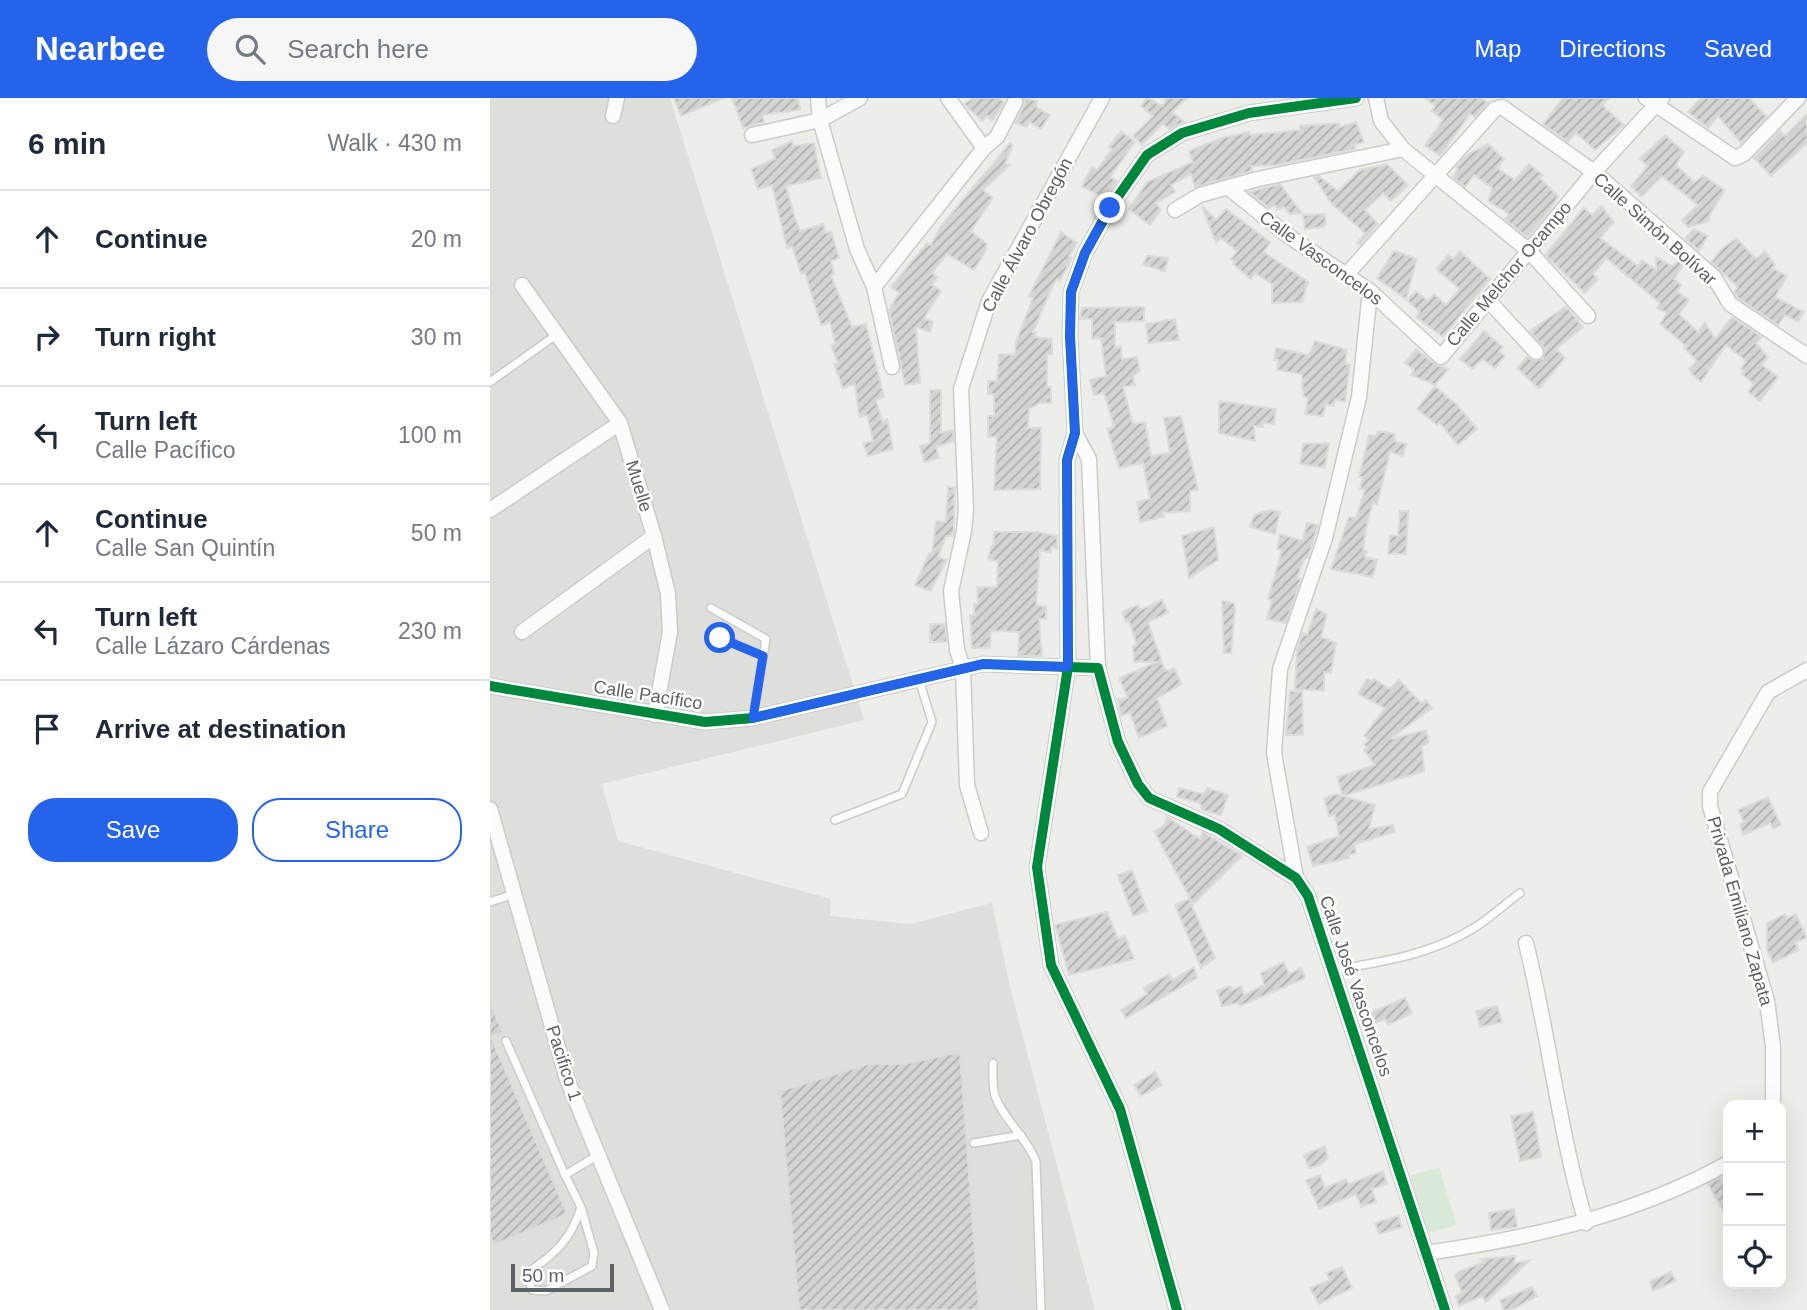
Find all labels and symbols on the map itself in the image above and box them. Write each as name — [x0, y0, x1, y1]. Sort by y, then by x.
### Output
street label: Calle Álvaro Obregón — [978, 154, 1076, 316]
street label: Calle Simón Bolívar — [1590, 169, 1720, 289]
route end — [1094, 192, 1125, 223]
street label: Calle Melchor Ocampo — [1442, 197, 1576, 351]
street label: Calle Vasconcelos — [1256, 207, 1386, 309]
street label: Muelle — [622, 458, 656, 514]
route start — [704, 622, 735, 653]
street label: Calle Pacífico — [592, 677, 704, 713]
street label: Privada Emiliano Zapata — [1703, 814, 1777, 1009]
street label: Calle José Vasconcelos — [1316, 893, 1396, 1079]
street label: Pacifico 1 — [542, 1023, 586, 1103]
scale bar — [511, 1261, 614, 1293]

